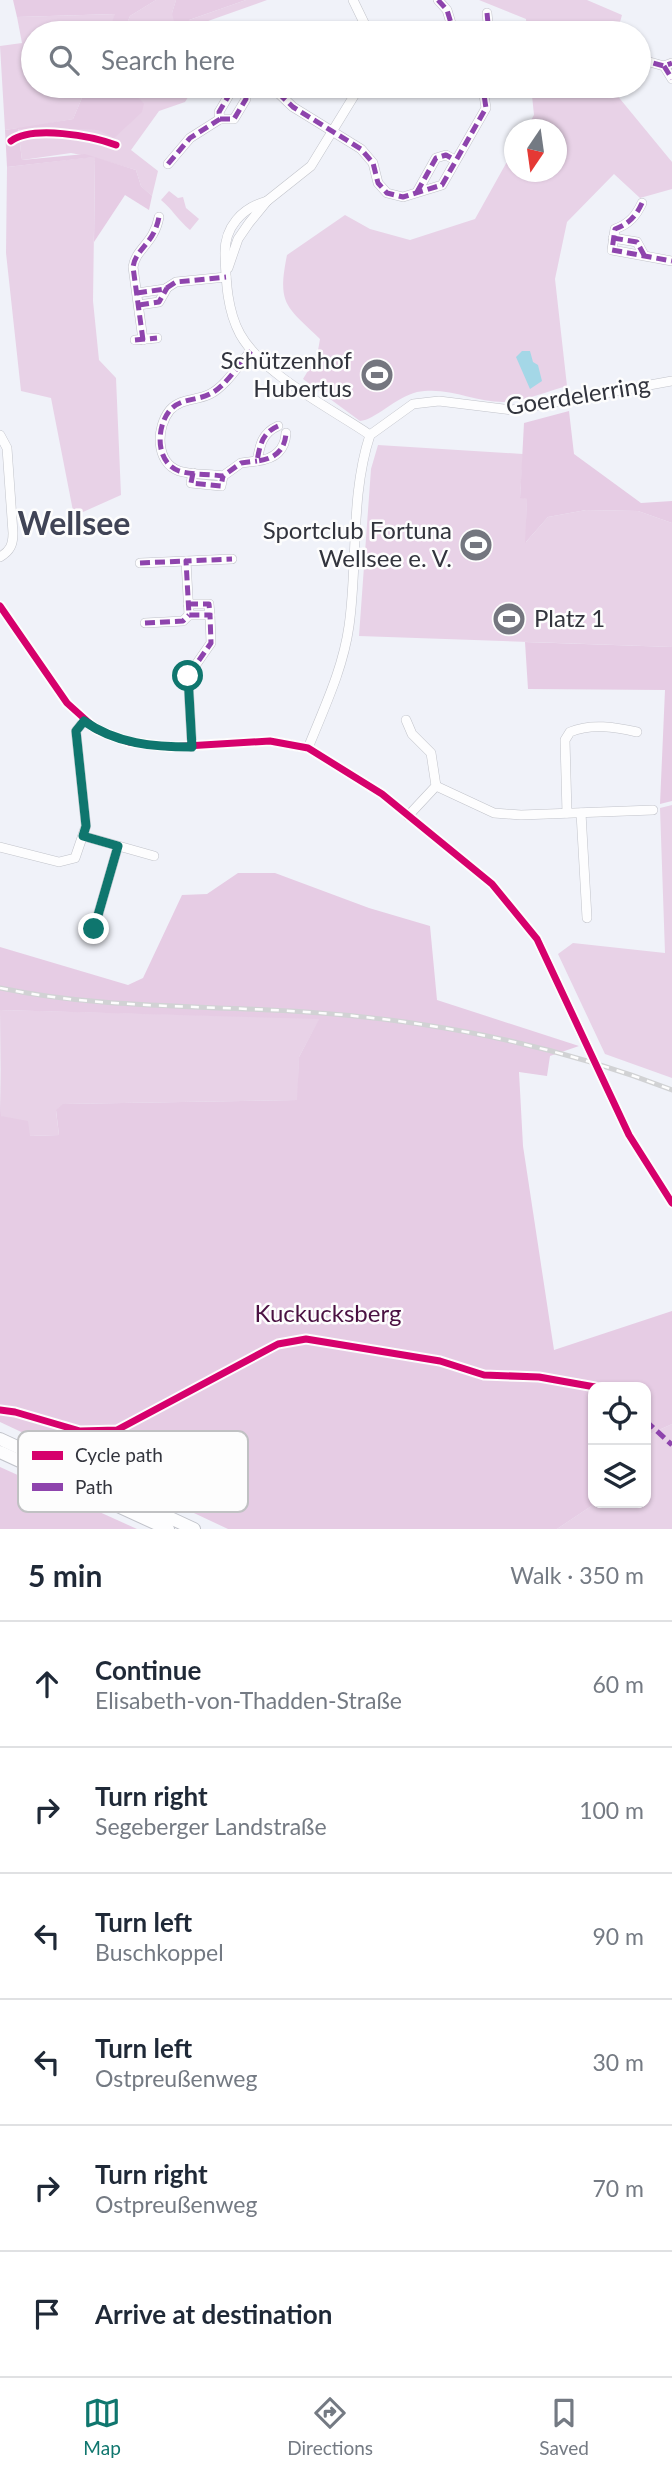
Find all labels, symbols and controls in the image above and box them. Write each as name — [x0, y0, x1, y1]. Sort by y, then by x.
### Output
search box — [21, 21, 651, 98]
icon: search — [45, 41, 83, 79]
text: Search here — [101, 44, 235, 76]
north arrow — [504, 119, 567, 182]
place label: Schützenhof Hubertus — [220, 345, 353, 402]
sports icon: Schützenhof Hubertus — [358, 356, 396, 394]
street label: Goerdelerring — [504, 369, 652, 420]
district label: Wellsee — [18, 503, 130, 542]
place label: Sportclub Fortuna Wellsee e. V. — [263, 515, 452, 572]
sports icon: Sportclub Fortuna Wellsee e. V. — [457, 526, 495, 564]
sports icon: Platz 1 — [490, 600, 528, 638]
place label: Platz 1 — [534, 603, 605, 632]
route start — [172, 660, 203, 691]
route end — [78, 913, 109, 944]
park label: Kuckucksberg — [255, 1298, 401, 1327]
map controls — [588, 1382, 651, 1508]
button: locate — [588, 1382, 651, 1445]
legend — [18, 1431, 248, 1512]
text: Cycle path — [75, 1443, 163, 1466]
button: layers — [588, 1445, 651, 1508]
text: Path — [75, 1475, 113, 1498]
text: 5 min — [28, 1557, 102, 1593]
text: Walk · 350 m — [510, 1561, 644, 1589]
text: Continue — [95, 1654, 201, 1686]
icon: ahead — [28, 1665, 66, 1703]
text: 60 m — [593, 1670, 644, 1698]
text: Elisabeth-von-Thadden-Straße — [95, 1686, 402, 1714]
text: Turn right — [95, 1780, 208, 1812]
icon: right — [28, 1791, 66, 1829]
text: 100 m — [579, 1796, 644, 1824]
text: Segeberger Landstraße — [95, 1812, 327, 1840]
text: Turn left — [95, 1906, 192, 1938]
icon: left — [28, 1917, 66, 1955]
text: 90 m — [593, 1922, 644, 1950]
text: Buschkoppel — [95, 1938, 224, 1966]
text: Turn left — [95, 2032, 192, 2064]
icon: left — [28, 2043, 66, 2081]
text: 30 m — [593, 2048, 644, 2076]
text: Ostpreußenweg — [95, 2064, 257, 2092]
text: Turn right — [95, 2158, 208, 2190]
icon: right — [28, 2169, 66, 2207]
text: 70 m — [593, 2174, 644, 2202]
text: Ostpreußenweg — [95, 2190, 257, 2218]
icon: arrive — [28, 2295, 66, 2333]
text: Arrive at destination — [95, 2298, 332, 2330]
tab: Map — [83, 2394, 121, 2459]
tab: Directions — [287, 2394, 373, 2459]
tab: Saved — [539, 2394, 589, 2459]

